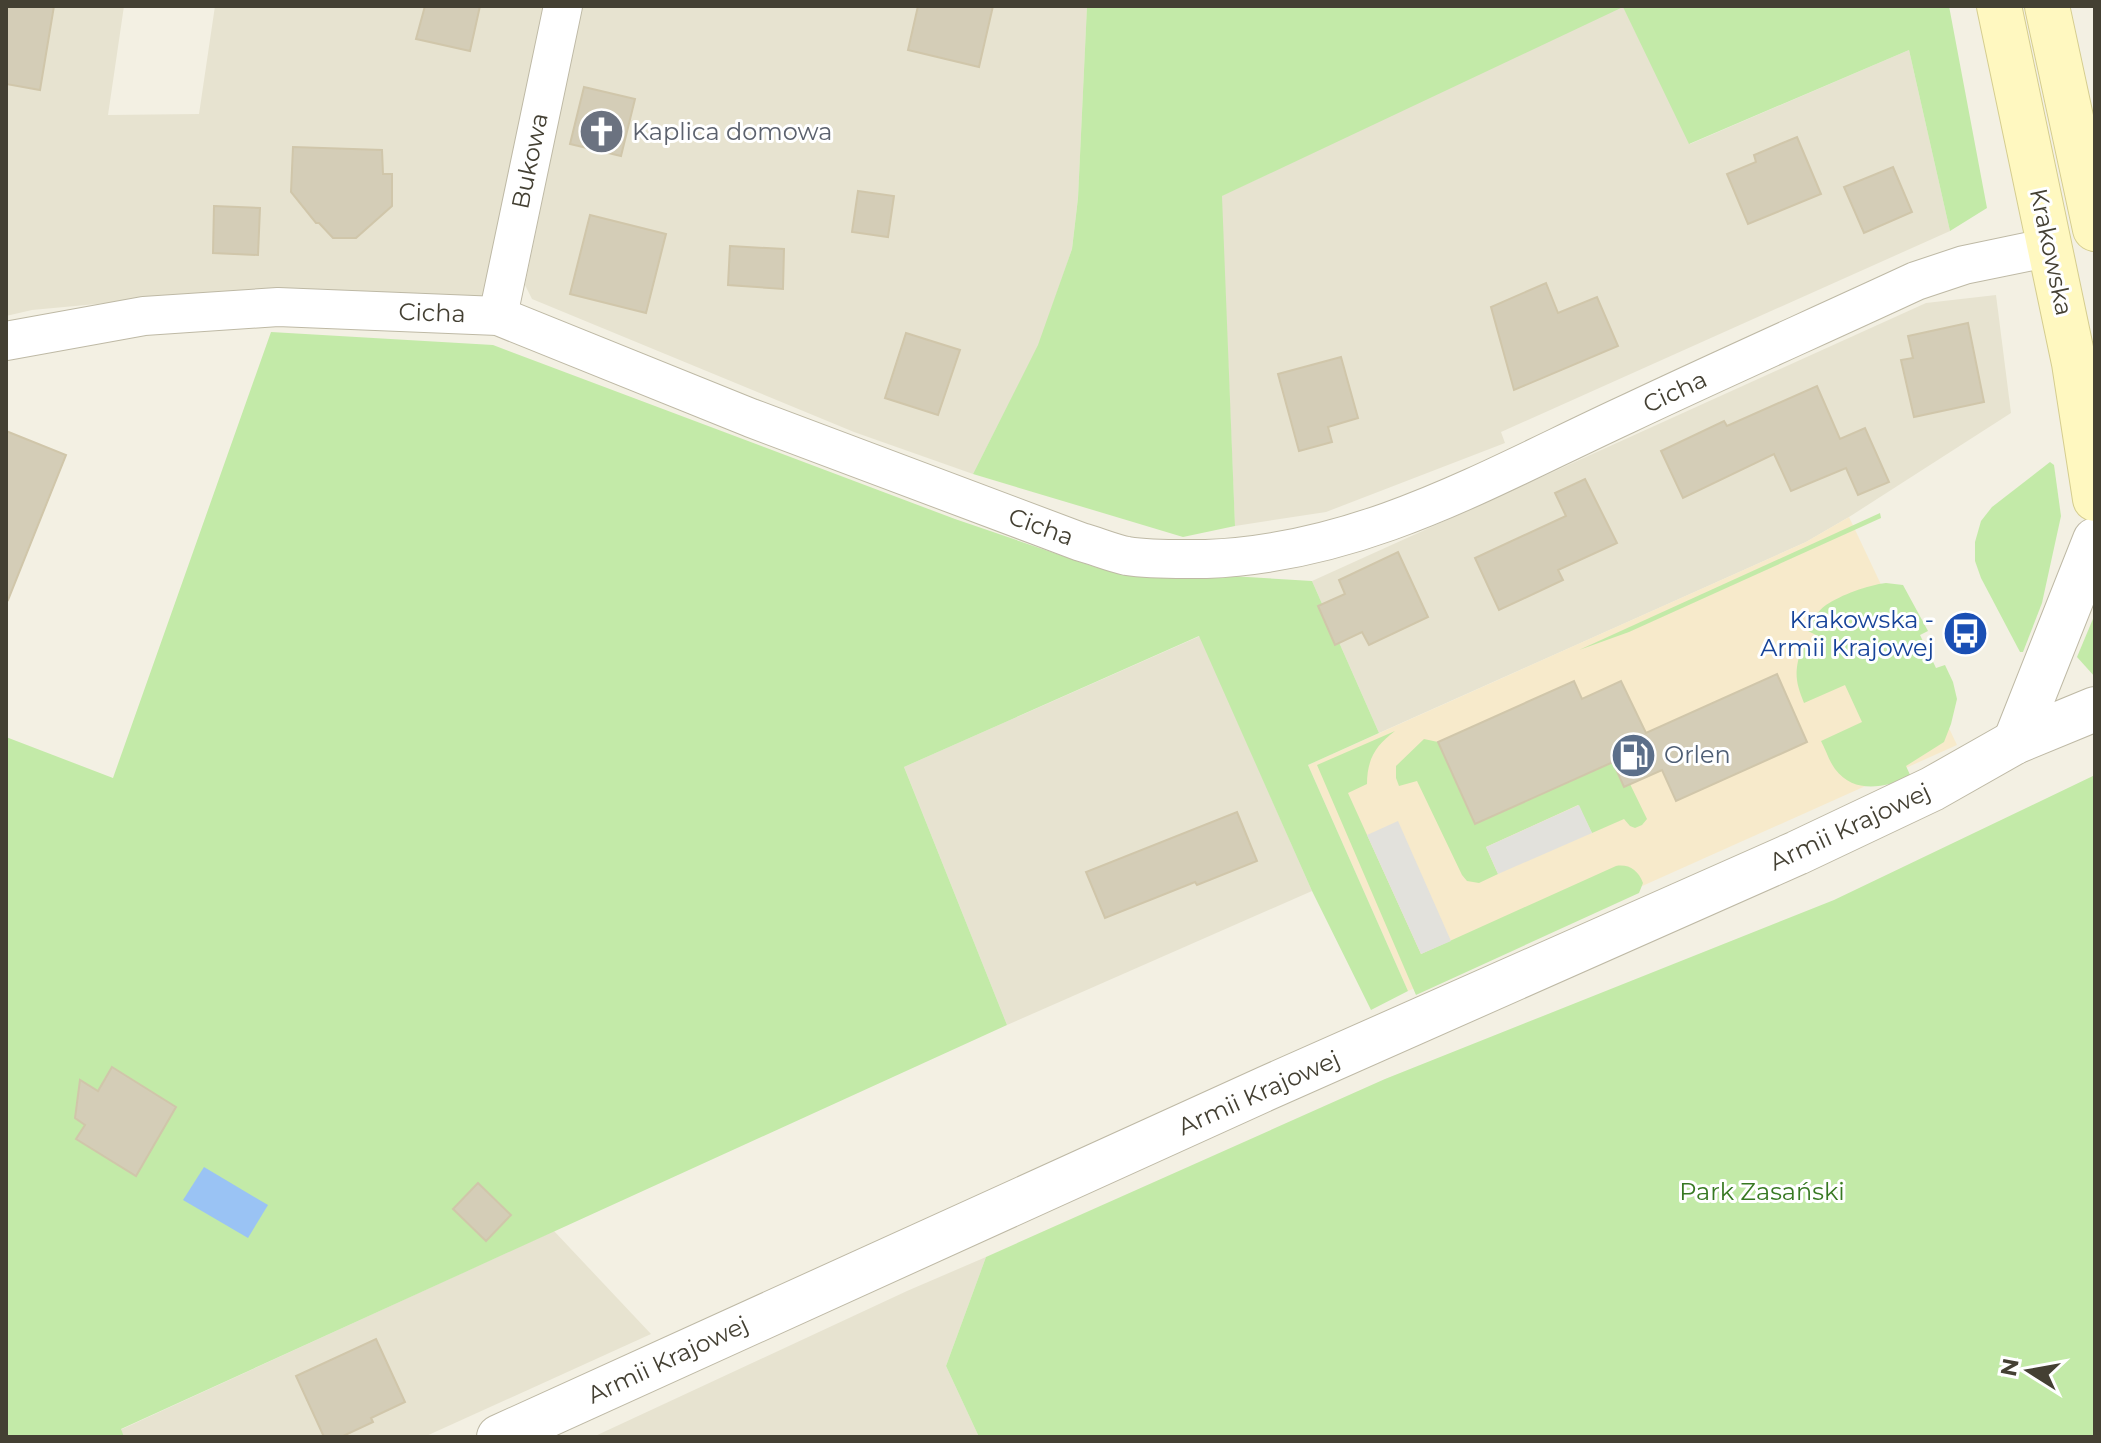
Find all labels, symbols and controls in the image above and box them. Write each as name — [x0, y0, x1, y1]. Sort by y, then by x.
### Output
church icon: Kaplica domowa — [577, 108, 625, 156]
street label: Bukowa — [505, 110, 554, 212]
place label: Kaplica domowa — [632, 117, 832, 146]
street label: Krakowska — [2024, 186, 2079, 318]
street label: Cicha — [398, 297, 466, 328]
street label: Cicha — [1638, 364, 1711, 419]
street label: Cicha — [1005, 501, 1078, 552]
place label: Krakowska - Armii Krajowej — [1760, 605, 1934, 662]
bus stop icon: Krakowska - Armii Krajowej — [1941, 610, 1989, 658]
fuel station icon: Orlen — [1609, 731, 1657, 779]
place label: Orlen — [1664, 740, 1731, 769]
street label: Armii Krajowej — [1765, 777, 1935, 876]
street label: Armii Krajowej — [1173, 1044, 1344, 1141]
park label: Park Zasański — [1679, 1177, 1845, 1206]
street label: Armii Krajowej — [583, 1310, 753, 1409]
north arrow — [1989, 1331, 2069, 1411]
text: N — [1995, 1356, 2025, 1379]

